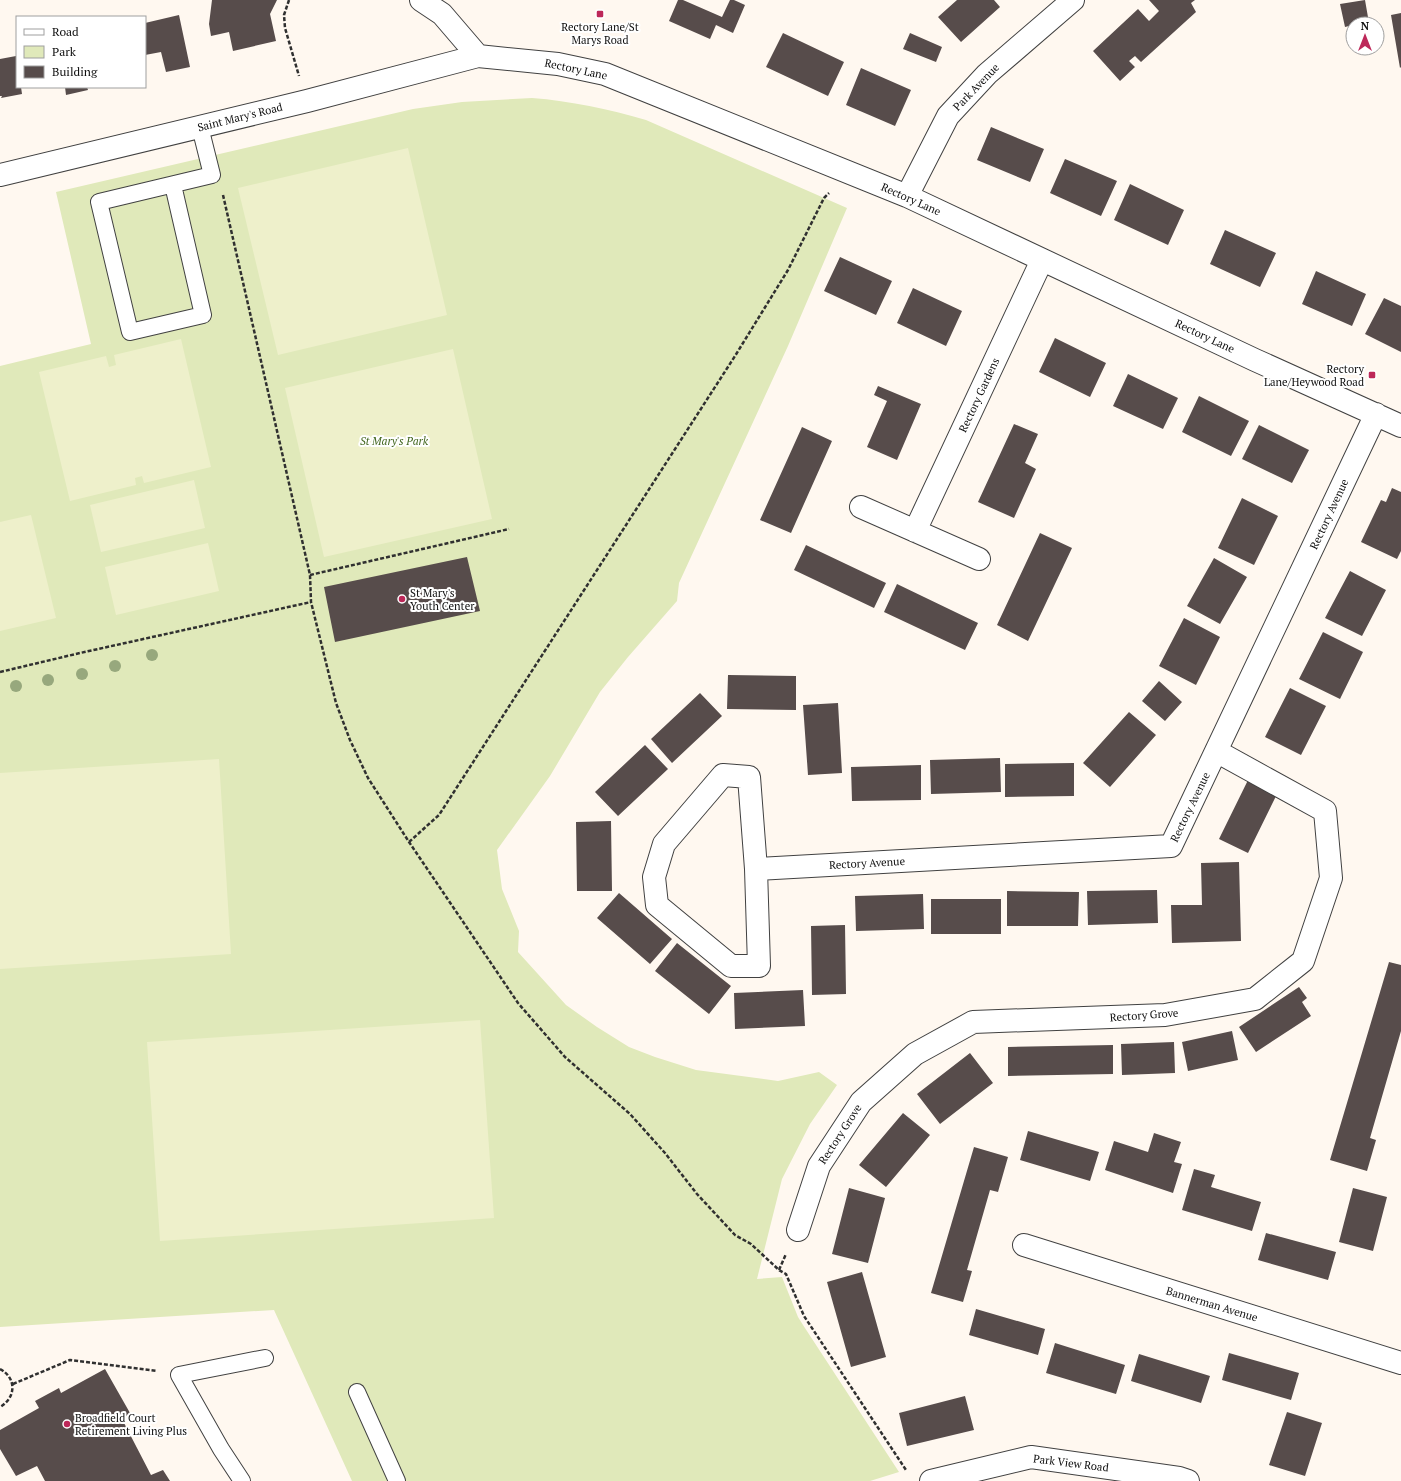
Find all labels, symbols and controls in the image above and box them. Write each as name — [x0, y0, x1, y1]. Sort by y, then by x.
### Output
marker: Rectory Lane/St Marys Road — [595, 9, 605, 19]
legend — [16, 16, 146, 88]
north arrow — [1345, 16, 1385, 56]
text: N — [1361, 19, 1370, 33]
place label: Rectory Lane/St Marys Road — [561, 20, 639, 47]
text: Road — [52, 24, 79, 39]
text: Park — [52, 44, 77, 59]
street label: Rectory Lane — [543, 56, 609, 83]
street label: Park Avenue — [950, 60, 1002, 114]
text: Building — [52, 64, 98, 79]
street label: Saint Mary's Road — [196, 100, 284, 134]
street label: Rectory Lane — [879, 180, 943, 219]
street label: Rectory Lane — [1173, 316, 1237, 356]
street label: Rectory Gardens — [956, 355, 1002, 434]
place label: Rectory Lane/Heywood Road — [1264, 362, 1364, 389]
marker: Rectory Lane/Heywood Road — [1367, 370, 1377, 380]
park label: St Mary's Park — [360, 434, 429, 448]
street label: Rectory Avenue — [1307, 476, 1352, 551]
place label: St Mary's Youth Center — [410, 586, 475, 613]
marker: St Mary's Youth Center — [397, 594, 407, 604]
street label: Rectory Avenue — [1167, 769, 1213, 844]
street label: Rectory Avenue — [829, 854, 906, 872]
street label: Rectory Grove — [1109, 1006, 1179, 1024]
street label: Rectory Grove — [815, 1101, 865, 1167]
street label: Bannerman Avenue — [1164, 1283, 1260, 1325]
place label: Broadfield Court Retirement Living Plus — [75, 1411, 187, 1438]
marker: Broadfield Court Retirement Living Plus — [62, 1419, 72, 1429]
street label: Park View Road — [1032, 1451, 1110, 1475]

